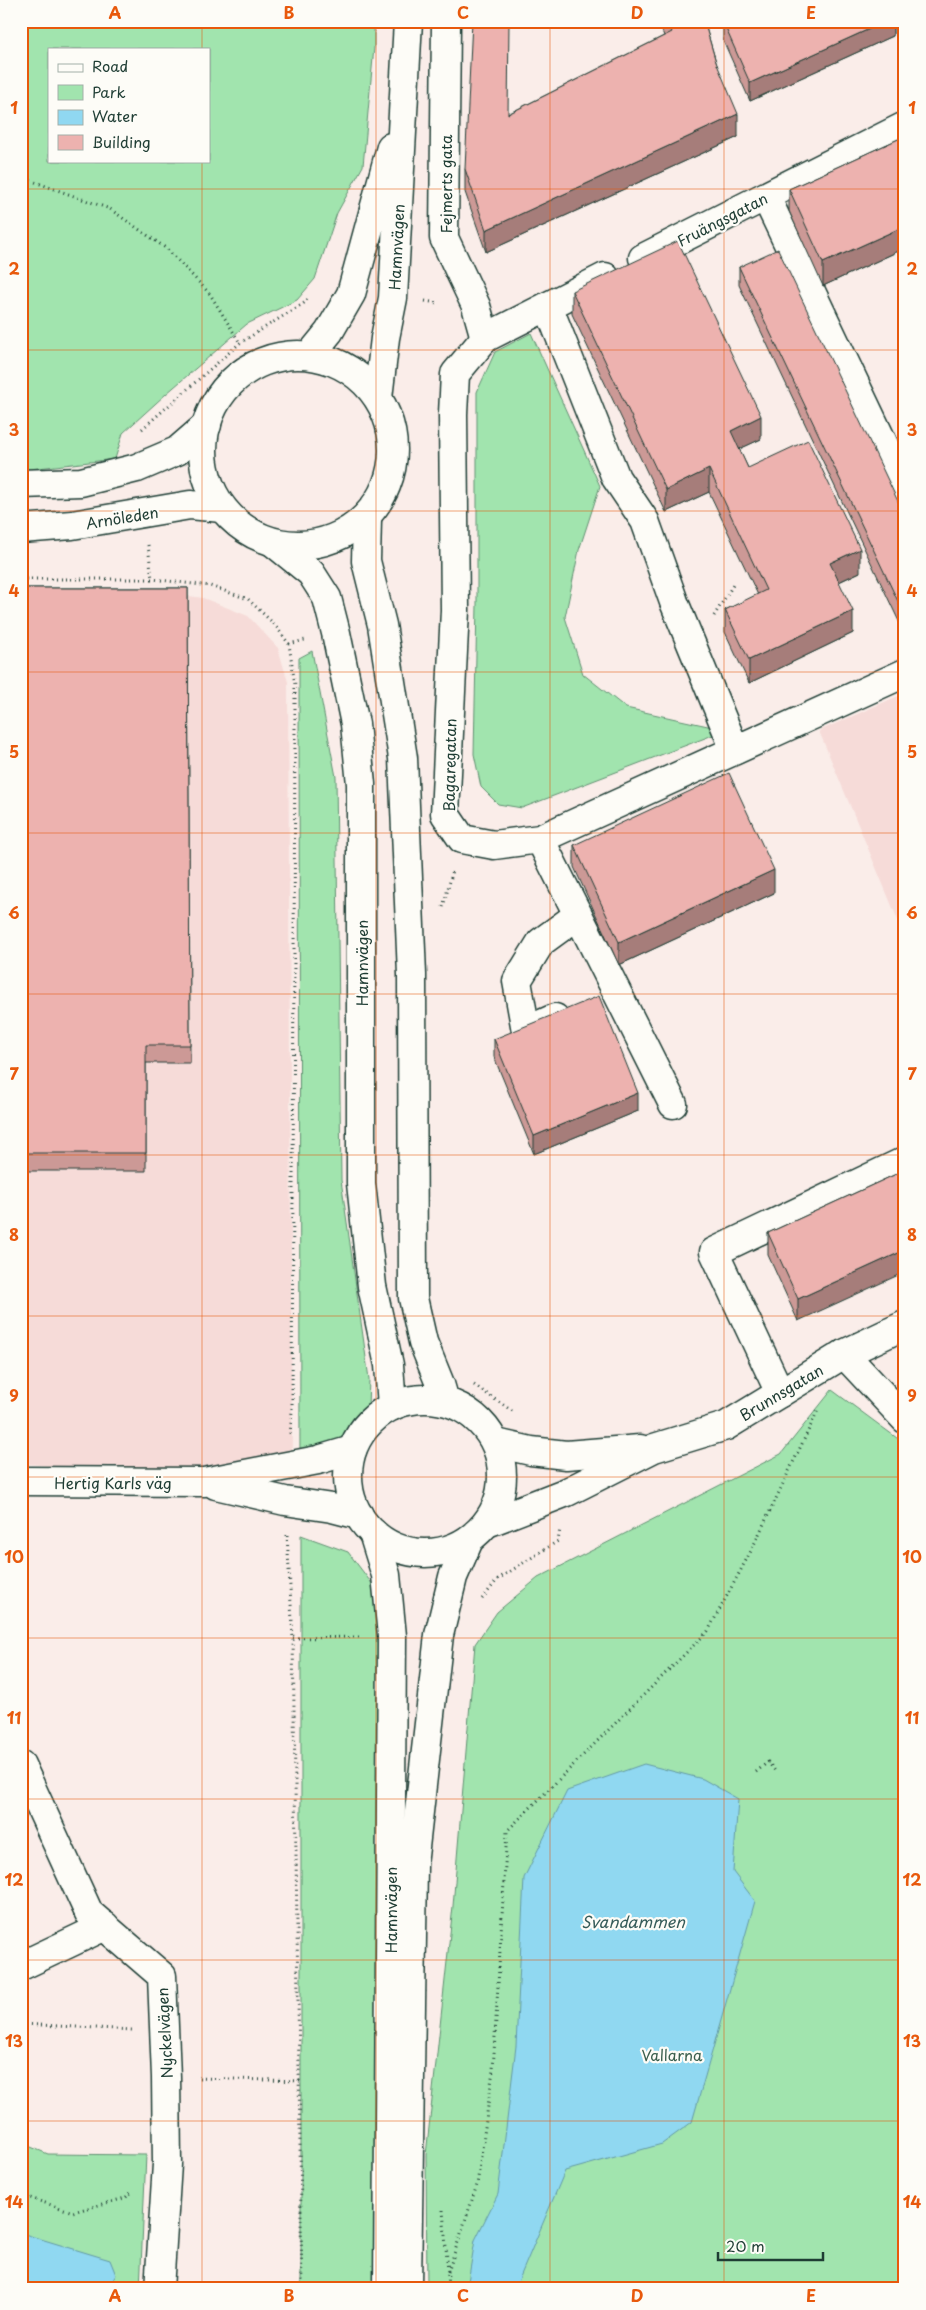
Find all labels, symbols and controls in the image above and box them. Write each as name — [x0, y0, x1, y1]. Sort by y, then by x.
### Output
text: A — [109, 0, 122, 24]
text: B — [284, 0, 295, 24]
text: C — [457, 0, 469, 24]
text: D — [631, 0, 643, 24]
text: E — [806, 0, 816, 24]
legend — [48, 48, 210, 162]
text: Road — [92, 54, 128, 77]
text: Park — [92, 80, 126, 103]
text: 1 — [10, 95, 18, 119]
text: 1 — [908, 95, 916, 119]
text: Water — [92, 104, 137, 127]
text: Building — [92, 130, 151, 153]
street label: Fejmerts gata — [434, 134, 457, 234]
street label: Fruängsgatan — [673, 186, 771, 252]
street label: Hamnvägen — [382, 203, 410, 291]
text: 2 — [8, 256, 20, 280]
text: 2 — [906, 256, 918, 280]
text: 3 — [9, 417, 19, 441]
text: 3 — [907, 417, 917, 441]
street label: Arnöleden — [84, 500, 160, 534]
text: 4 — [9, 578, 20, 602]
text: 4 — [907, 578, 918, 602]
street label: Bagaregatan — [437, 718, 461, 812]
text: 5 — [9, 739, 19, 763]
text: 5 — [907, 739, 917, 763]
text: 6 — [8, 900, 20, 924]
text: 6 — [906, 900, 918, 924]
street label: Hamnvägen — [350, 920, 373, 1006]
text: 7 — [9, 1061, 19, 1085]
text: 7 — [907, 1061, 917, 1085]
text: 8 — [9, 1222, 19, 1246]
text: 8 — [907, 1222, 917, 1246]
street label: Brunnsgatan — [735, 1358, 827, 1426]
text: 9 — [9, 1383, 19, 1407]
text: 9 — [907, 1383, 917, 1407]
street label: Hertig Karls väg — [54, 1471, 172, 1494]
text: 10 — [4, 1544, 24, 1568]
text: 10 — [902, 1544, 922, 1568]
text: 11 — [7, 1705, 21, 1729]
text: 11 — [905, 1705, 919, 1729]
text: 12 — [5, 1867, 23, 1891]
street label: Hamnvägen — [379, 1867, 402, 1953]
text: 12 — [903, 1867, 921, 1891]
water label: Svandammen — [581, 1909, 686, 1933]
street label: Nyckelvägen — [150, 1987, 178, 2079]
text: 13 — [5, 2028, 23, 2052]
text: 13 — [903, 2028, 921, 2052]
park label: Vallarna — [642, 2043, 703, 2066]
text: 14 — [5, 2189, 23, 2213]
text: 14 — [903, 2189, 921, 2213]
scale bar — [718, 2230, 824, 2262]
text: 20 m — [726, 2234, 765, 2257]
text: A — [109, 2283, 122, 2307]
text: B — [284, 2283, 295, 2307]
text: C — [457, 2283, 469, 2307]
text: D — [631, 2283, 643, 2307]
text: E — [806, 2283, 816, 2307]

